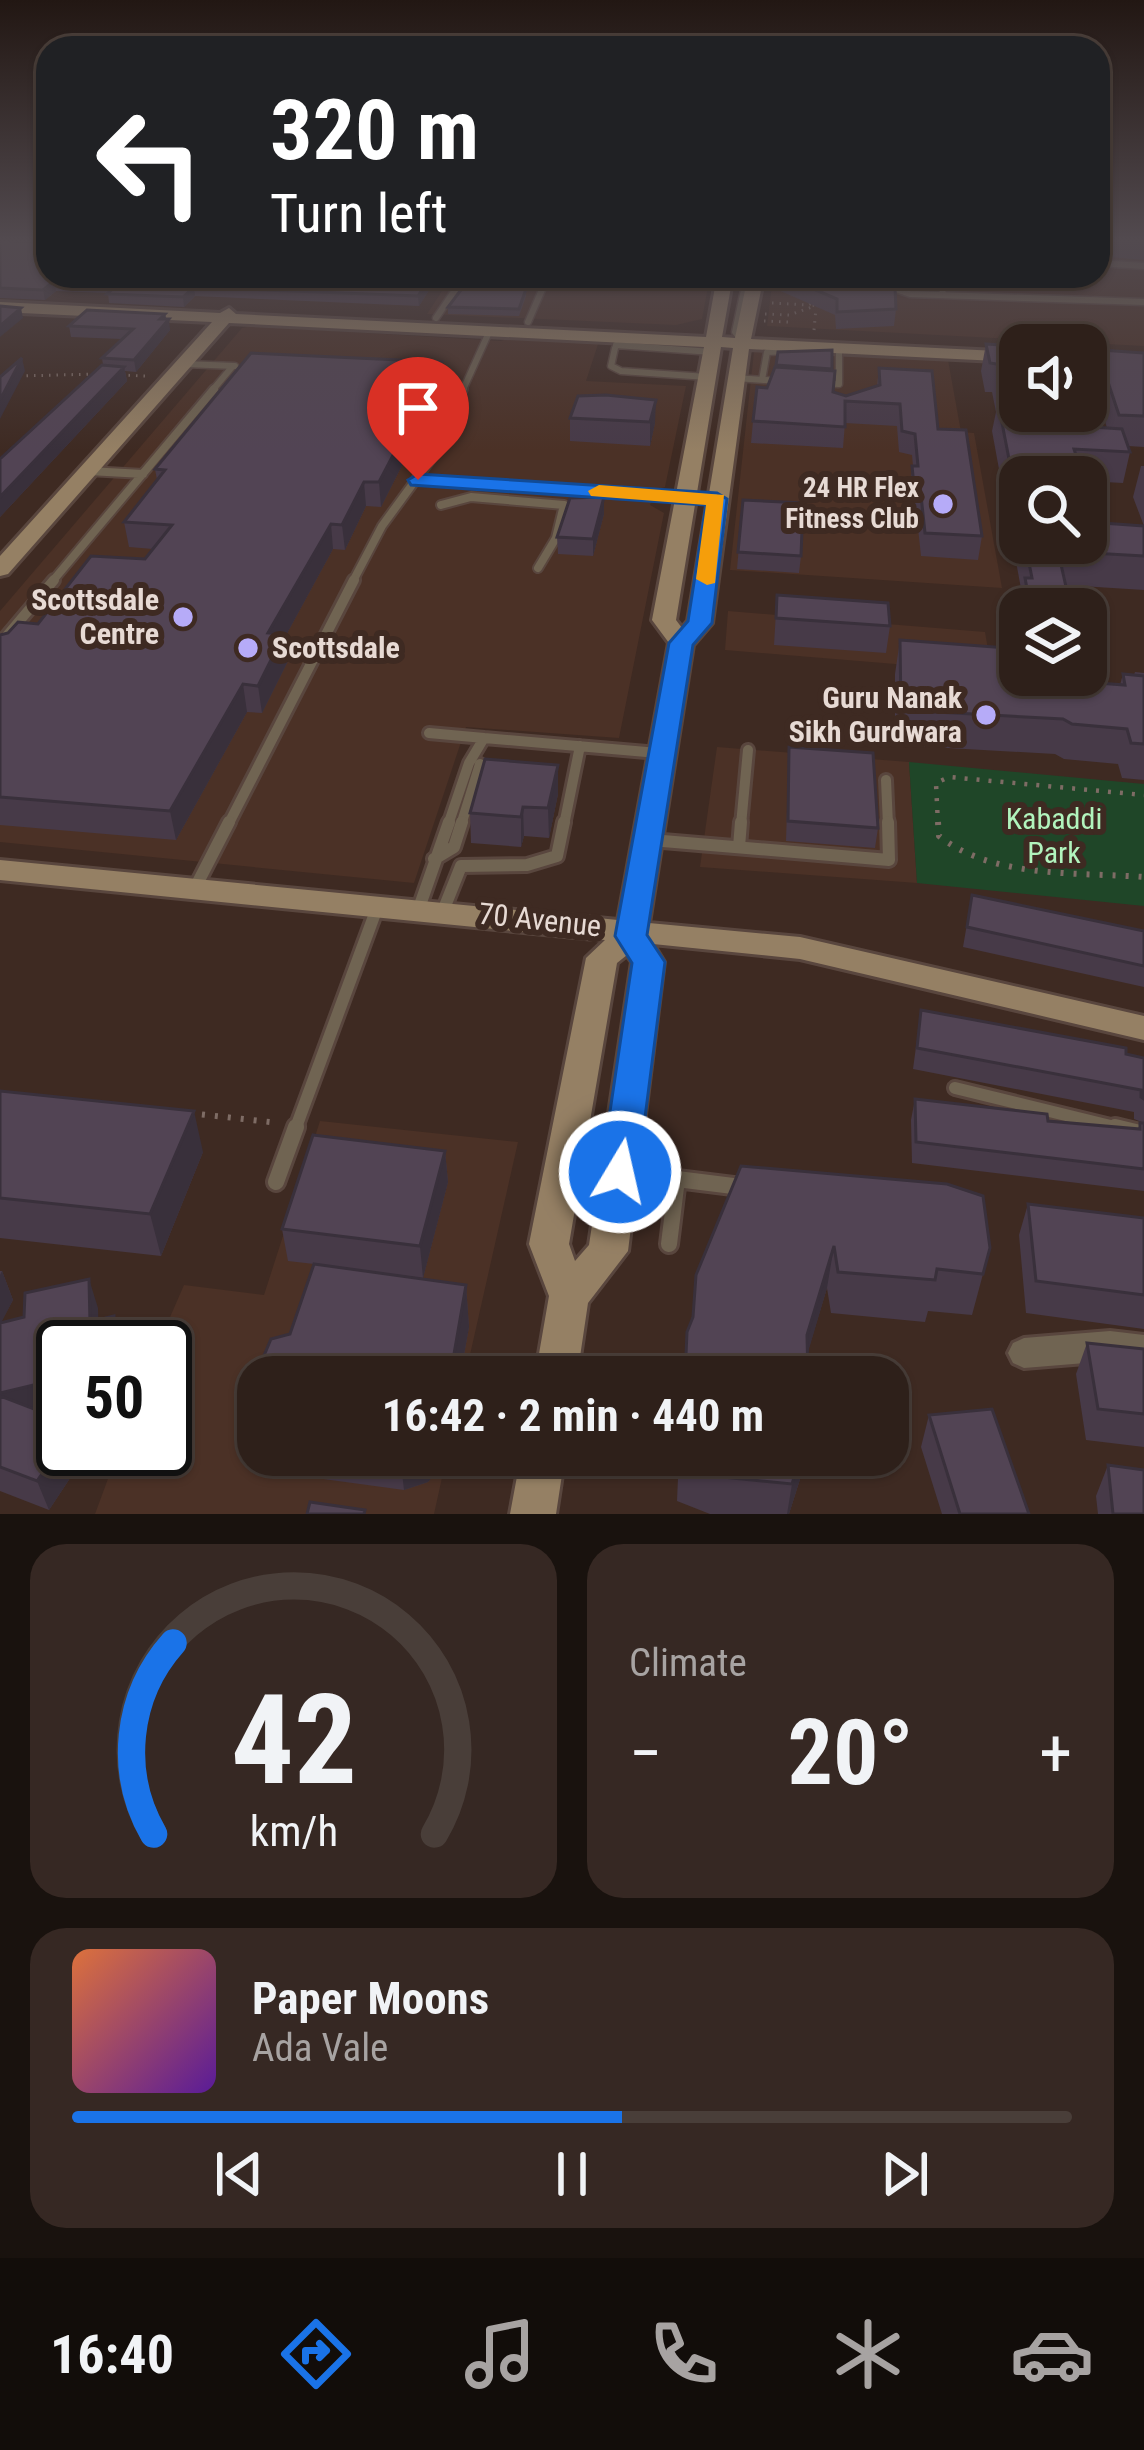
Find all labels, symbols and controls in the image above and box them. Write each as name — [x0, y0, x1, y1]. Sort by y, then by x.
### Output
text: 320 m — [270, 81, 479, 180]
icon: left — [72, 84, 228, 240]
text: Turn left — [270, 182, 447, 245]
map controls — [999, 324, 1107, 696]
button: sound — [999, 324, 1107, 432]
pin — [367, 357, 469, 480]
icon: arrive — [385, 375, 451, 441]
button: search — [999, 456, 1107, 564]
place label: 24 HR Flex Fitness Club — [785, 472, 919, 535]
marker: 24 HR Flex Fitness Club — [930, 491, 956, 517]
place label: Scottsdale Centre — [31, 582, 159, 651]
button: layers — [999, 588, 1107, 696]
marker: Scottsdale Centre — [170, 604, 196, 630]
place label: Scottsdale — [272, 630, 400, 665]
marker: Scottsdale — [235, 635, 261, 661]
place label: Guru Nanak Sikh Gurdwara — [789, 680, 963, 749]
marker: Guru Nanak Sikh Gurdwara — [973, 702, 999, 728]
park label: Kabaddi Park — [1006, 801, 1102, 870]
street label: 70 Avenue — [477, 896, 603, 943]
position arrow — [557, 1109, 683, 1235]
speed limit sign: 50 — [36, 1320, 192, 1476]
text: 16:42 · 2 min · 440 m — [382, 1389, 764, 1442]
text: Climate — [629, 1640, 747, 1686]
text: 42 — [230, 1667, 357, 1813]
text: 20° — [788, 1701, 914, 1806]
text: − — [629, 1715, 662, 1792]
text: + — [1039, 1715, 1072, 1792]
text: km/h — [249, 1806, 338, 1856]
text: Paper Moons — [252, 1972, 489, 2025]
text: Ada Vale — [252, 2025, 388, 2071]
icon: previous — [206, 2141, 272, 2207]
icon: pause — [539, 2141, 605, 2207]
icon: next — [872, 2141, 938, 2207]
icon: directions — [274, 2312, 358, 2396]
icon: music — [458, 2312, 542, 2396]
icon: phone — [642, 2312, 726, 2396]
icon: climate — [826, 2312, 910, 2396]
icon: car — [1010, 2312, 1094, 2396]
text: 16:40 — [50, 2323, 174, 2386]

